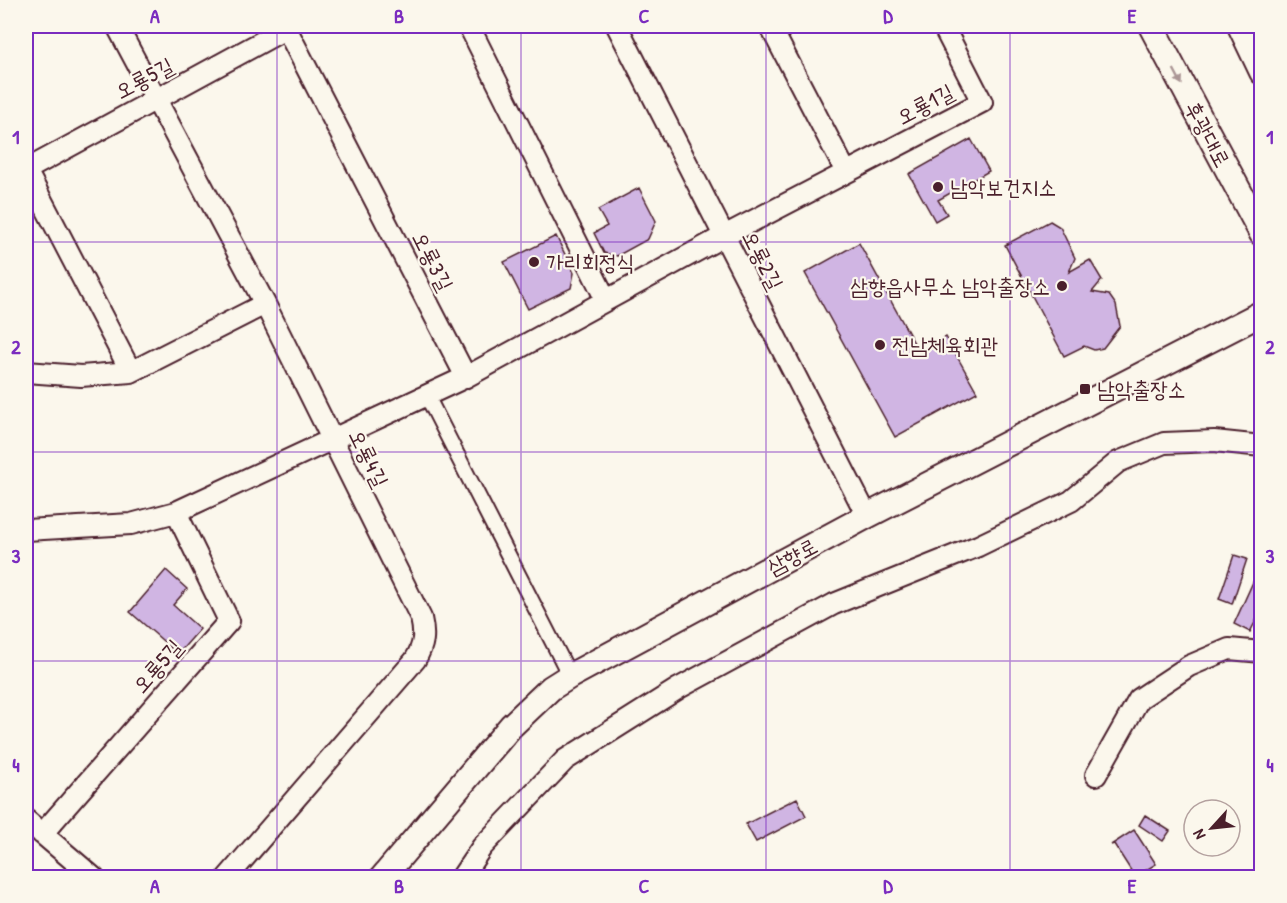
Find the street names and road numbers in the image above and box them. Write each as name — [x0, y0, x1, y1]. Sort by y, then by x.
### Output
street label: 오룡5길 — [109, 50, 179, 106]
street label: 오룡1길 — [891, 76, 959, 132]
street label: 후광대로 — [1178, 96, 1238, 172]
street label: 오룡2길 — [735, 225, 791, 295]
street label: 오룡3길 — [405, 226, 461, 296]
street label: 오룡4길 — [342, 424, 396, 492]
street label: 삼향로 — [762, 530, 822, 582]
street label: 오룡5길 — [125, 632, 189, 699]

